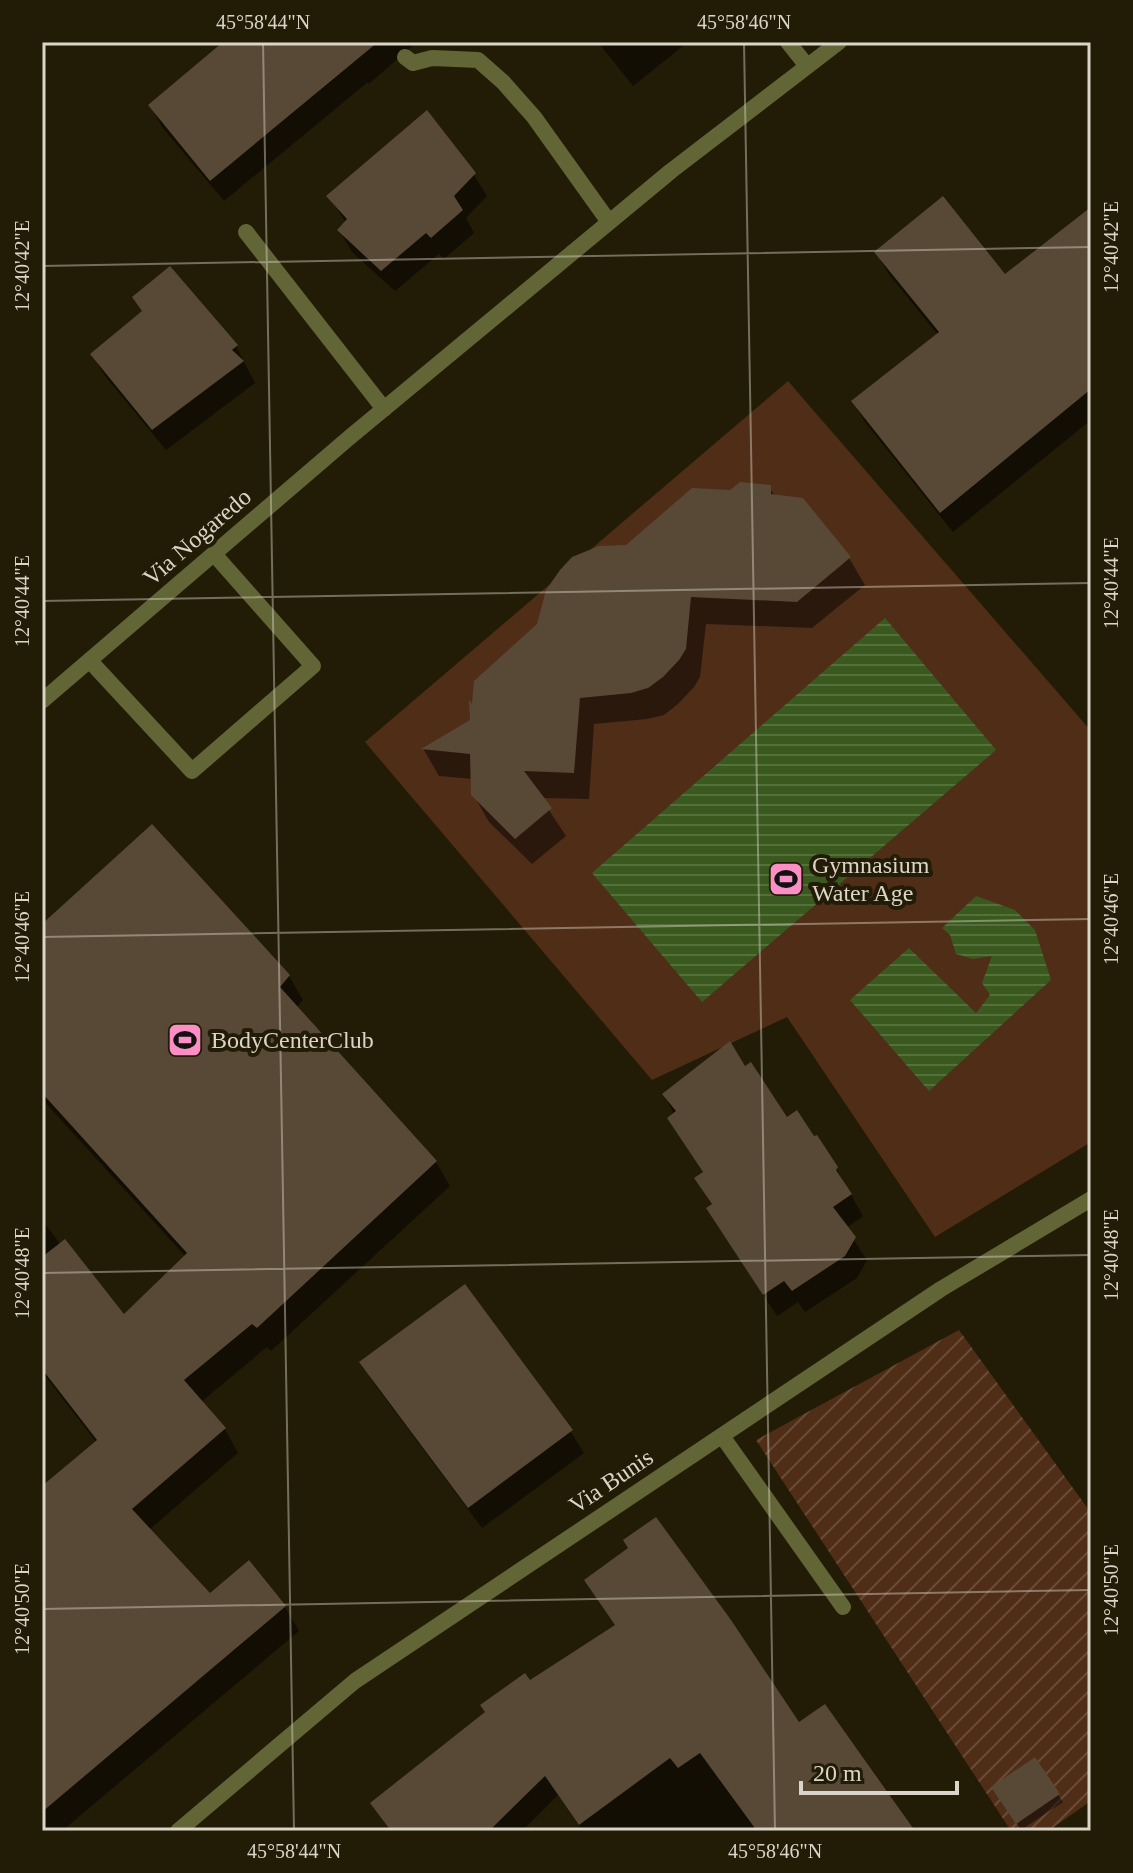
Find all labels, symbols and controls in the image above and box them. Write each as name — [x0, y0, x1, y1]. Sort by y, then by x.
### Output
text: 45°58'44"N — [216, 11, 310, 33]
text: 45°58'46"N — [697, 11, 791, 33]
text: 12°40'42"E — [1100, 201, 1122, 293]
text: 12°40'42"E — [11, 220, 33, 312]
street label: Via Nogaredo — [138, 483, 256, 591]
text: 12°40'44"E — [1100, 537, 1122, 629]
text: 12°40'44"E — [11, 555, 33, 647]
place label: Gymnasium Water Age — [812, 852, 930, 906]
sports icon: Gymnasium Water Age — [767, 860, 805, 898]
text: 12°40'46"E — [1100, 873, 1122, 965]
text: 12°40'46"E — [11, 891, 33, 983]
sports icon: BodyCenterClub — [166, 1021, 204, 1059]
place label: BodyCenterClub — [211, 1027, 374, 1053]
text: 12°40'48"E — [1100, 1209, 1122, 1301]
text: 12°40'48"E — [11, 1227, 33, 1319]
street label: Via Bunis — [564, 1444, 658, 1518]
text: 12°40'50"E — [1100, 1544, 1122, 1636]
text: 12°40'50"E — [11, 1563, 33, 1655]
scale bar — [801, 1745, 957, 1795]
text: 20 m — [813, 1760, 862, 1786]
text: 45°58'44"N — [247, 1840, 341, 1862]
text: 45°58'46"N — [728, 1840, 822, 1862]

